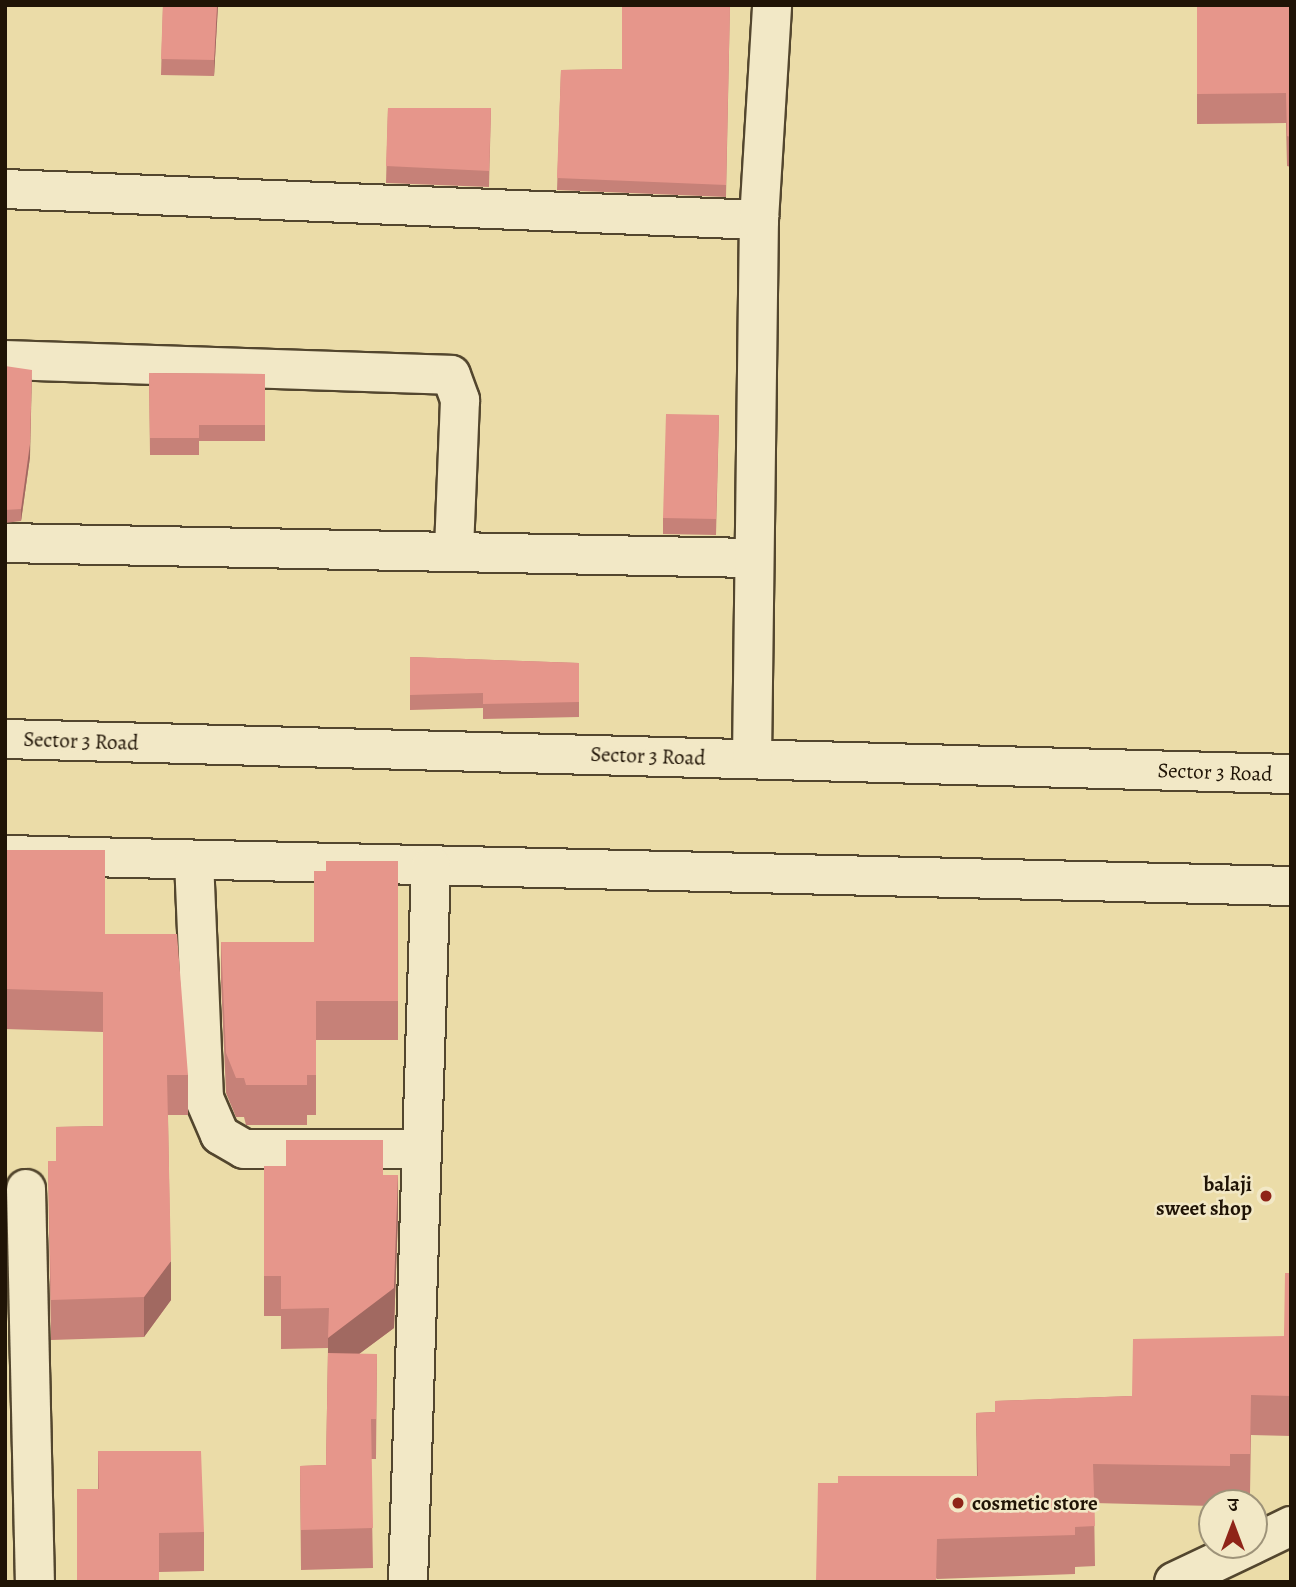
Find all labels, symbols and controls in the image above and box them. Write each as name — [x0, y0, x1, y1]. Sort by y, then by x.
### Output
street label: Sector 3 Road — [23, 726, 139, 756]
street label: Sector 3 Road — [590, 741, 706, 771]
street label: Sector 3 Road — [1157, 757, 1273, 787]
place label: balaji sweet shop — [1156, 1171, 1252, 1221]
marker: balaji sweet shop — [1258, 1188, 1274, 1204]
north arrow — [1198, 1489, 1268, 1559]
place label: cosmetic store — [972, 1490, 1098, 1516]
text: उ — [1228, 1492, 1238, 1518]
marker: cosmetic store — [950, 1495, 966, 1511]

